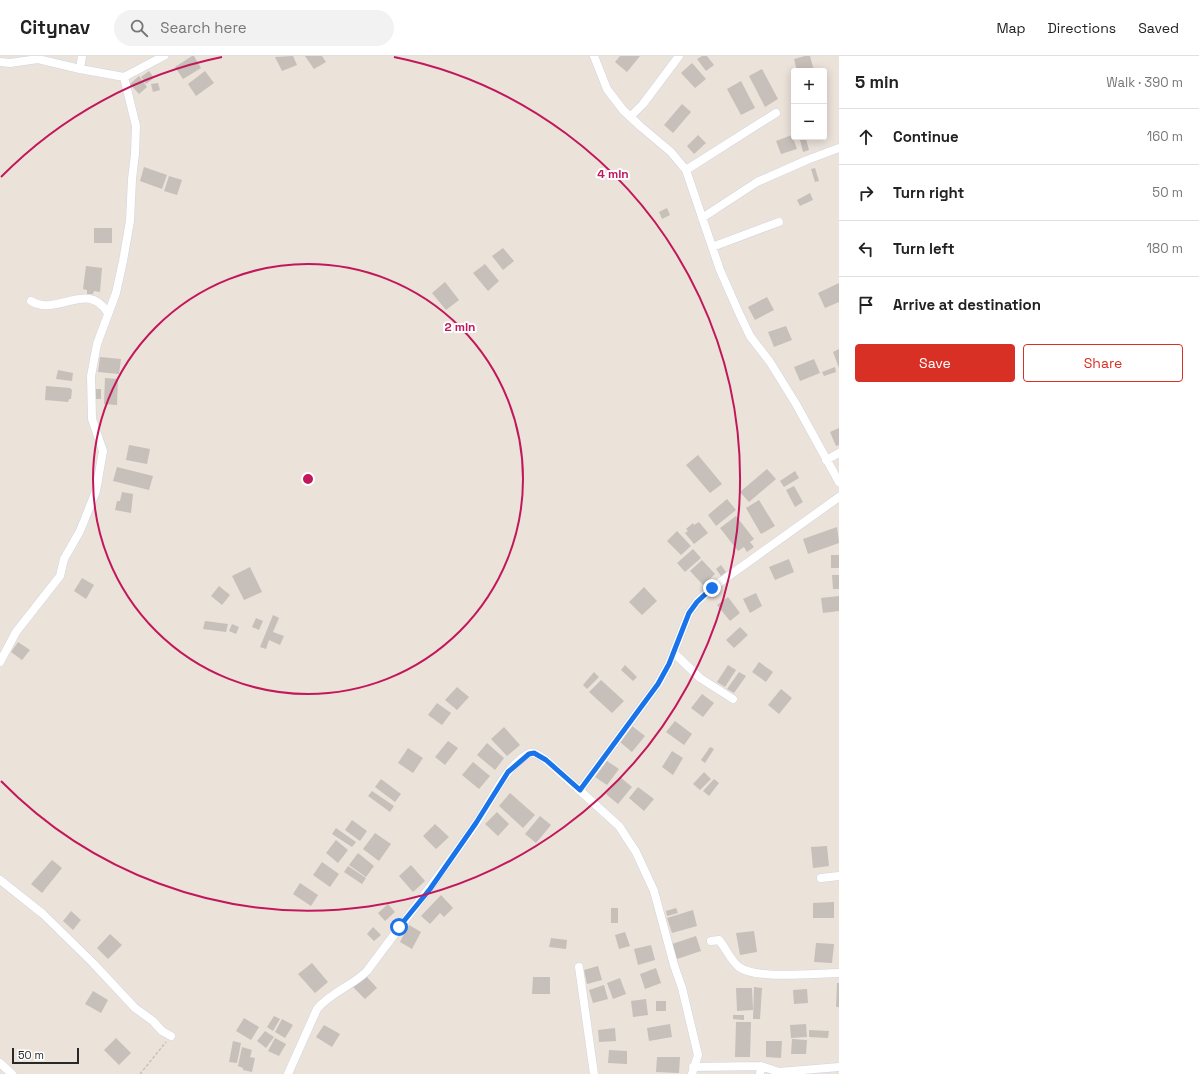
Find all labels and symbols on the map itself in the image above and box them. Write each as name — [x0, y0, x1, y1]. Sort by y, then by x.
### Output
text: 4 min — [597, 166, 629, 182]
text: 2 min — [444, 319, 476, 335]
centre of rings — [301, 472, 315, 486]
route end — [703, 579, 721, 597]
route start — [390, 918, 408, 936]
scale bar — [12, 1046, 79, 1065]

